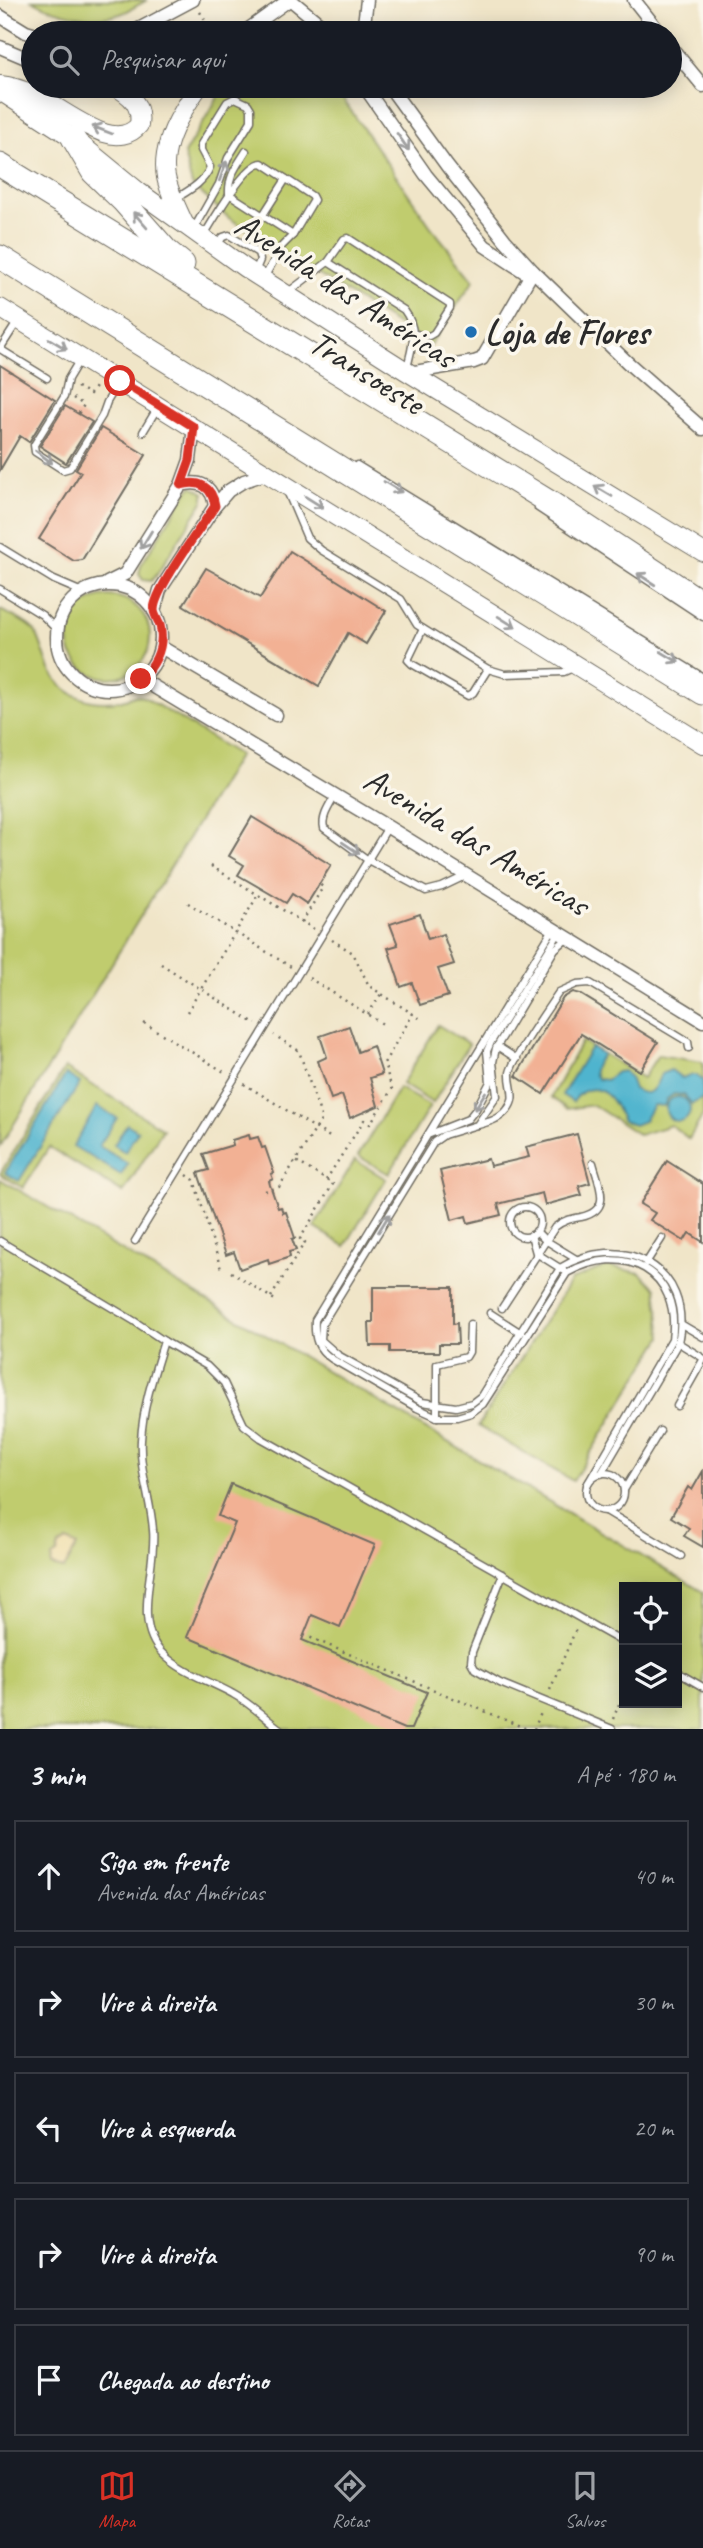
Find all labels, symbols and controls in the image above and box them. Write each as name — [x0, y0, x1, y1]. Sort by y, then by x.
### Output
search box — [21, 21, 682, 98]
icon: search — [45, 41, 83, 79]
text: Pesquisar aqui — [101, 43, 225, 76]
one-way arrow — [92, 123, 114, 135]
one-way arrow — [396, 132, 410, 151]
one-way arrow — [218, 161, 230, 183]
street label: Avenida das Américas — [227, 202, 467, 380]
one-way arrow — [132, 211, 148, 229]
place label: Loja de Flores — [485, 310, 652, 355]
street label: Transoeste — [301, 320, 435, 427]
marker: Loja de Flores — [463, 324, 479, 340]
one-way arrow — [48, 337, 68, 351]
route start — [104, 365, 135, 396]
one-way arrow — [35, 449, 54, 464]
one-way arrow — [382, 480, 402, 494]
one-way arrow — [593, 484, 613, 498]
one-way arrow — [304, 495, 324, 509]
one-way arrow — [139, 529, 153, 549]
one-way arrow — [637, 572, 656, 587]
one-way arrow — [497, 616, 517, 630]
one-way arrow — [660, 650, 680, 664]
route end — [125, 663, 156, 694]
street label: Avenida das Américas — [356, 757, 600, 928]
one-way arrow — [341, 841, 360, 855]
one-way arrow — [473, 1091, 488, 1110]
one-way arrow — [377, 1214, 391, 1234]
map controls — [619, 1582, 682, 1708]
button: locate — [619, 1582, 682, 1645]
button: layers — [619, 1645, 682, 1708]
text: 3 min — [28, 1756, 85, 1794]
text: A pé · 180 m — [577, 1760, 675, 1789]
text: Siga em frente — [97, 1845, 228, 1878]
icon: ahead — [30, 1857, 68, 1895]
text: 40 m — [634, 1862, 673, 1891]
text: Avenida das Américas — [97, 1878, 264, 1907]
icon: right — [30, 1983, 68, 2021]
text: Vire à direita — [97, 1986, 216, 2019]
text: 30 m — [634, 1988, 673, 2017]
icon: left — [30, 2109, 68, 2147]
text: Vire à esquerda — [97, 2112, 234, 2145]
text: 20 m — [634, 2114, 673, 2143]
icon: right — [30, 2235, 68, 2273]
text: Vire à direita — [97, 2238, 216, 2271]
text: 90 m — [634, 2240, 673, 2269]
icon: arrive — [30, 2361, 68, 2399]
text: Chegada ao destino — [97, 2364, 269, 2397]
tab: Mapa — [98, 2467, 136, 2533]
tab: Rotas — [331, 2467, 369, 2533]
tab: Salvos — [565, 2467, 605, 2533]

